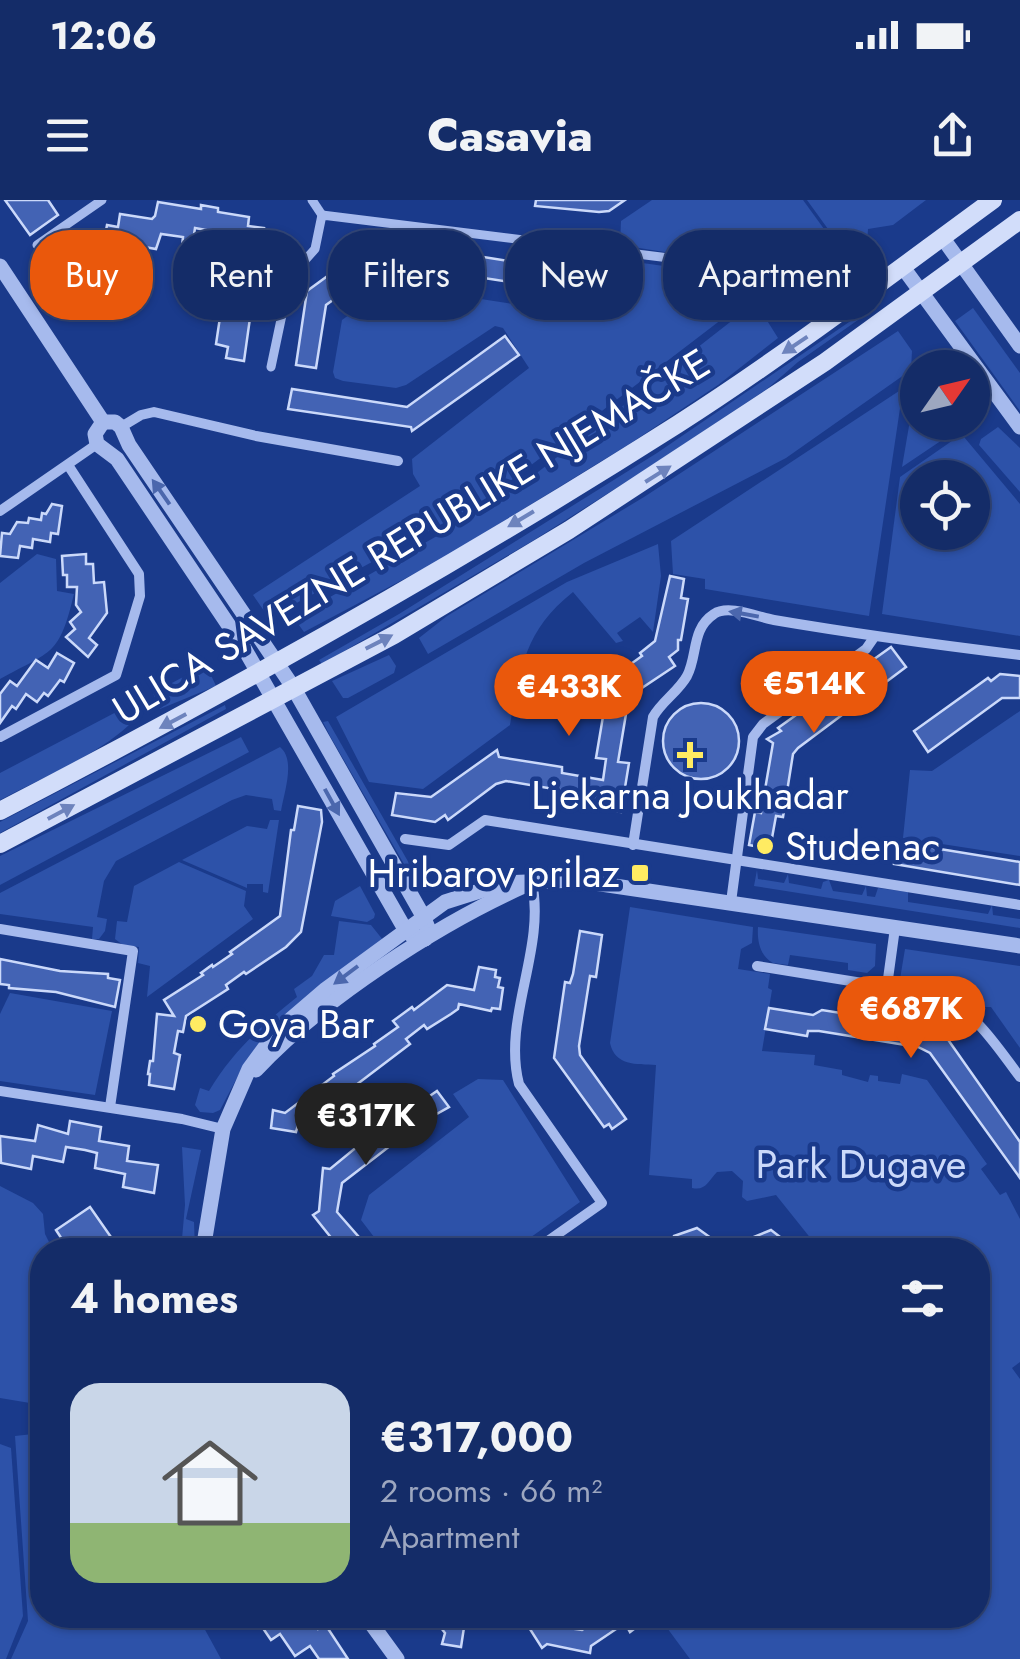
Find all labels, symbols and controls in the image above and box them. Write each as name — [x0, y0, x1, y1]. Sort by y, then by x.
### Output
text: 12:06 — [50, 8, 157, 63]
text: Casavia — [427, 103, 593, 168]
icon: menu — [40, 108, 95, 163]
icon: share — [925, 108, 980, 163]
chip: Buy — [30, 230, 153, 320]
chip: Rent — [173, 230, 308, 320]
chip: Filters — [328, 230, 485, 320]
chip: New — [505, 230, 643, 320]
chip: Apartment — [663, 230, 886, 320]
street label: ULICA SAVEZNE REPUBLIKE NJEMAČKE — [101, 334, 721, 738]
one-way arrow — [782, 335, 809, 354]
north arrow — [900, 350, 990, 440]
map controls — [900, 350, 990, 550]
button: locate — [900, 460, 990, 550]
one-way arrow — [644, 465, 671, 484]
one-way arrow — [152, 479, 171, 506]
one-way arrow — [507, 510, 535, 527]
one-way arrow — [728, 606, 759, 621]
one-way arrow — [365, 634, 394, 651]
pin: €514K — [744, 651, 884, 736]
pin: €433K — [499, 654, 639, 739]
text: €514K — [763, 660, 865, 706]
text: €433K — [516, 663, 622, 709]
one-way arrow — [159, 712, 188, 729]
marker: Ljekarna Joukhadar — [679, 744, 701, 766]
place label: Ljekarna Joukhadar — [531, 766, 849, 824]
one-way arrow — [323, 788, 341, 816]
one-way arrow — [46, 804, 75, 821]
place label: Studenac — [785, 817, 940, 875]
marker: Studenac — [754, 835, 776, 857]
place label: Hribarov prilaz — [368, 844, 620, 902]
marker: Hribarov prilaz — [629, 862, 651, 884]
one-way arrow — [333, 964, 359, 984]
pin: €687K — [841, 976, 981, 1061]
text: €687K — [859, 985, 963, 1031]
place label: Goya Bar — [218, 995, 375, 1053]
marker: Goya Bar — [187, 1013, 209, 1035]
pin: €317K — [296, 1083, 436, 1168]
text: €317K — [317, 1092, 415, 1138]
park label: Park Dugave — [756, 1135, 966, 1193]
text: 4 homes — [70, 1268, 238, 1329]
icon: filters — [895, 1271, 950, 1326]
text: €317,000 — [380, 1407, 573, 1468]
icon: home — [150, 1423, 270, 1543]
text: 2 rooms · 66 m² — [380, 1468, 602, 1514]
text: Apartment — [380, 1514, 519, 1560]

